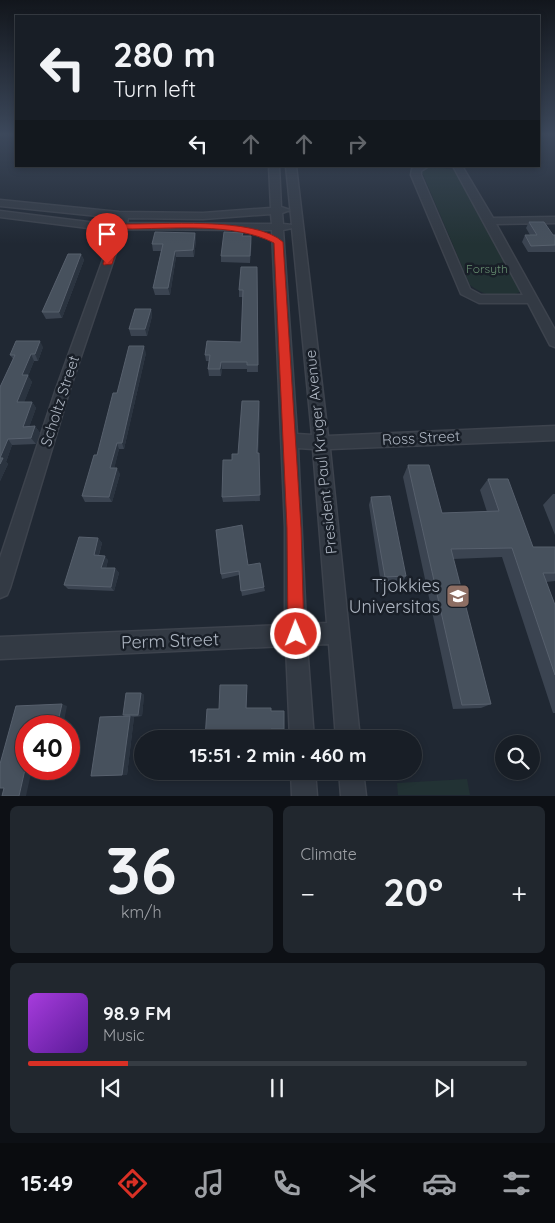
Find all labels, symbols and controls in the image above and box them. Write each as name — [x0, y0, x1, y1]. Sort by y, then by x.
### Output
text: 280 m — [113, 32, 216, 76]
icon: left — [30, 35, 95, 100]
text: Turn left — [113, 75, 196, 103]
icon: left — [184, 130, 212, 158]
icon: ahead — [237, 130, 265, 158]
icon: ahead — [290, 130, 318, 158]
icon: right — [343, 130, 371, 158]
pin — [86, 213, 128, 264]
icon: arrive — [93, 220, 121, 248]
park label: Forsyth — [466, 261, 508, 276]
street label: President Paul Kruger Avenue — [300, 349, 341, 555]
street label: Scholtz Street — [36, 353, 83, 449]
street label: Ross Street — [381, 426, 461, 449]
place label: Tjokkies Universitas — [349, 574, 440, 618]
school or university icon: Tjokkies Universitas — [445, 583, 471, 609]
position arrow — [269, 607, 321, 659]
street label: Perm Street — [121, 627, 219, 654]
speed limit sign: 40 — [15, 715, 80, 780]
map controls — [495, 735, 540, 780]
button: search — [495, 735, 540, 780]
text: 15:51 · 2 min · 460 m — [189, 743, 367, 767]
text: 36 — [106, 829, 177, 910]
text: Climate — [301, 844, 357, 864]
text: 20° — [383, 868, 443, 916]
text: − — [301, 876, 315, 911]
text: + — [511, 876, 527, 911]
text: km/h — [121, 902, 162, 922]
text: 98.9 FM — [103, 1001, 171, 1025]
text: Music — [103, 1025, 145, 1045]
icon: previous — [97, 1074, 125, 1102]
icon: pause — [263, 1074, 291, 1102]
icon: next — [430, 1074, 458, 1102]
icon: directions — [115, 1166, 150, 1201]
icon: music — [192, 1166, 227, 1201]
icon: phone — [269, 1166, 304, 1201]
icon: climate — [345, 1166, 380, 1201]
icon: car — [422, 1166, 457, 1201]
icon: filters — [499, 1166, 534, 1201]
text: 15:49 — [21, 1169, 73, 1197]

